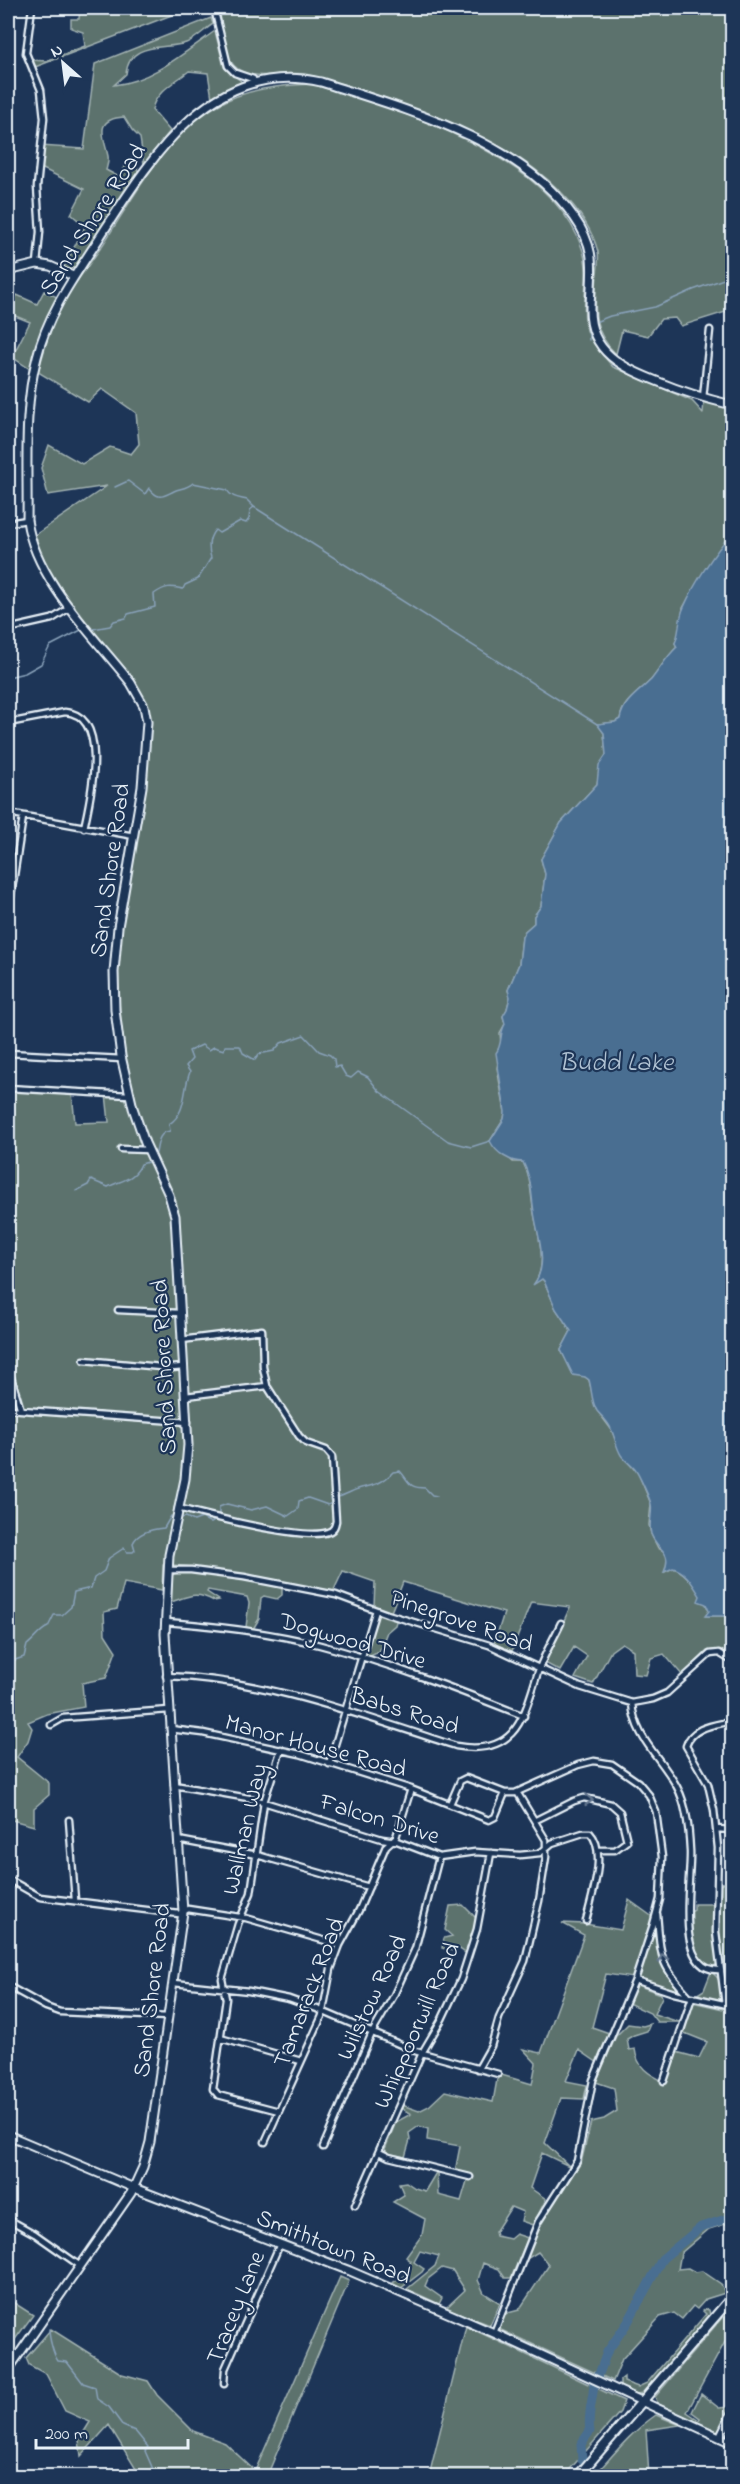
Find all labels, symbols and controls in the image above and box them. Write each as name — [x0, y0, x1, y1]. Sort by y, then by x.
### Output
north arrow — [33, 33, 93, 93]
text: N — [46, 38, 67, 65]
street label: Sand Shore Road — [32, 137, 157, 303]
street label: Sand Shore Road — [82, 781, 141, 960]
water label: Budd Lake — [559, 1045, 675, 1083]
street label: Sand Shore Road — [143, 1278, 188, 1455]
street label: Pinegrove Road — [385, 1582, 538, 1663]
street label: Dogwood Drive — [274, 1604, 430, 1680]
street label: Babs Road — [345, 1679, 464, 1746]
street label: Manor House Road — [221, 1706, 410, 1789]
street label: Wallman Way — [214, 1760, 280, 1899]
street label: Falcon Drive — [314, 1785, 444, 1855]
one-way arrow — [584, 1793, 594, 1806]
street label: Sand Shore Road — [125, 1901, 182, 2079]
street label: Tamarack Road — [266, 1912, 355, 2073]
street label: Wilstow Road — [329, 1929, 418, 2067]
street label: Whippoorwill Road — [366, 1937, 471, 2115]
one-way arrow — [658, 1953, 671, 1963]
street label: Smithtown Road — [250, 2201, 416, 2295]
street label: Tracey Lane — [199, 2246, 277, 2370]
scale bar — [36, 2412, 188, 2450]
text: 200 m — [45, 2422, 88, 2448]

